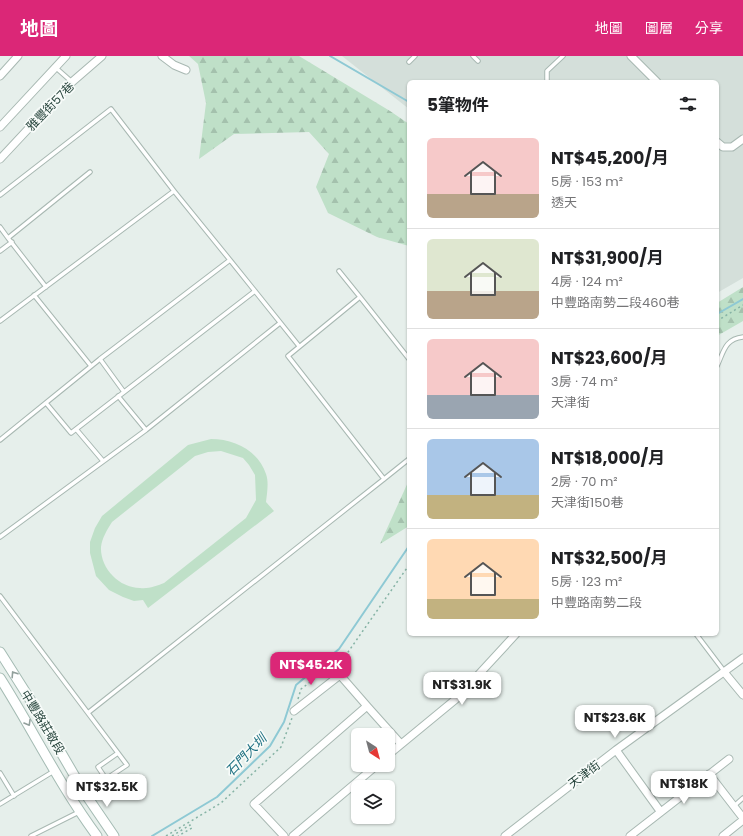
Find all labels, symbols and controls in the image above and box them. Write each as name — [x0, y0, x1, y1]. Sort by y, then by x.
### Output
text: 地圖 — [20, 15, 58, 42]
text: 地圖 — [595, 18, 623, 38]
text: 圖層 — [645, 18, 673, 38]
text: 分享 — [695, 18, 723, 38]
street label: 雅豐街57巷 — [22, 78, 78, 134]
text: 5筆物件 — [427, 93, 489, 117]
icon: filters — [677, 93, 699, 115]
text: NT$45,200/月 — [551, 146, 669, 170]
icon: home — [459, 154, 507, 202]
text: 5房 · 153 m² — [551, 172, 623, 191]
text: 透天 — [551, 193, 577, 212]
text: NT$31,900/月 — [551, 246, 664, 270]
icon: home — [459, 255, 507, 303]
text: 4房 · 124 m² — [551, 272, 623, 291]
text: 中豐路南勢二段460巷 — [551, 293, 680, 312]
text: NT$23,600/月 — [551, 346, 668, 370]
icon: home — [459, 355, 507, 403]
text: 3房 · 74 m² — [551, 372, 618, 391]
text: 天津街 — [551, 393, 590, 412]
text: NT$18,000/月 — [551, 446, 665, 470]
icon: home — [459, 455, 507, 503]
text: 2房 · 70 m² — [551, 472, 618, 491]
text: 天津街150巷 — [551, 493, 624, 512]
text: NT$32,500/月 — [551, 546, 668, 570]
icon: home — [459, 555, 507, 603]
text: 5房 · 123 m² — [551, 572, 622, 591]
text: 中豐路南勢二段 — [551, 593, 642, 612]
pin: NT$45.2K — [270, 652, 352, 686]
text: NT$45.2K — [279, 655, 343, 674]
one-way arrow — [12, 672, 19, 679]
pin: NT$31.9K — [421, 672, 503, 706]
text: NT$31.9K — [432, 675, 492, 694]
street label: 中豐路莊敬段 — [17, 687, 69, 757]
pin: NT$23.6K — [574, 705, 656, 739]
text: NT$23.6K — [584, 708, 646, 727]
one-way arrow — [23, 719, 30, 727]
water label: 石門大圳 — [221, 728, 272, 780]
north arrow — [351, 728, 395, 772]
map controls — [351, 728, 395, 824]
street label: 天津街 — [565, 756, 603, 792]
pin: NT$18K — [651, 771, 717, 805]
pin: NT$32.5K — [66, 774, 148, 808]
text: NT$18K — [660, 774, 708, 793]
text: NT$32.5K — [76, 777, 138, 796]
button: layers — [351, 780, 395, 824]

